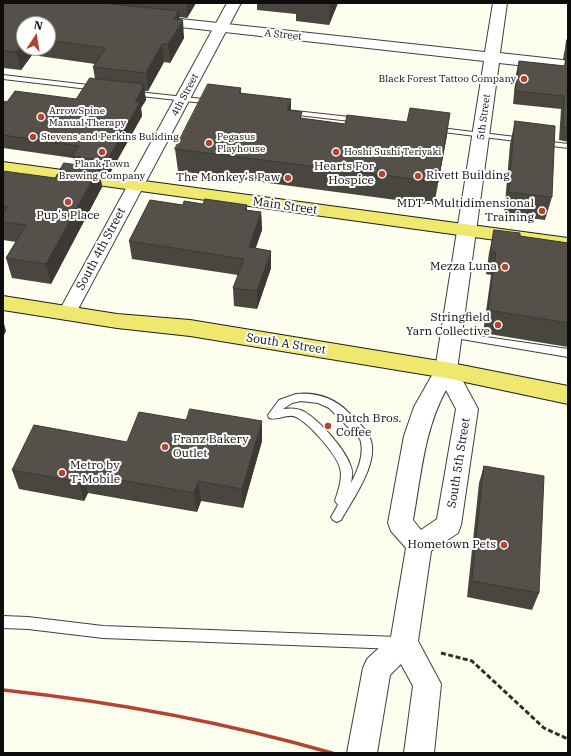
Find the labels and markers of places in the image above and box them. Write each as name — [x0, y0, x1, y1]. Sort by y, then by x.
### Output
place label: Black Forest Tattoo Company — [379, 73, 516, 85]
marker: Black Forest Tattoo Company — [519, 74, 529, 84]
place label: ArrowSpine Manual Therapy — [49, 105, 126, 128]
marker: ArrowSpine Manual Therapy — [36, 112, 46, 122]
place label: Stevens and Perkins Buliding — [41, 131, 179, 143]
place label: Pegasus Playhouse — [217, 131, 265, 154]
marker: Stevens and Perkins Buliding — [28, 132, 38, 142]
marker: Pegasus Playhouse — [204, 138, 214, 148]
place label: Hoshi Sushi Teriyaki — [344, 146, 441, 158]
marker: Plank Town Brewing Company — [97, 147, 107, 157]
marker: Hoshi Sushi Teriyaki — [331, 147, 341, 157]
place label: Plank Town Brewing Company — [59, 158, 145, 182]
place label: Hearts For Hospice — [314, 160, 374, 188]
marker: Hearts For Hospice — [377, 169, 387, 179]
place label: Rivett Building — [426, 169, 510, 183]
place label: The Monkey's Paw — [176, 171, 280, 185]
marker: Rivett Building — [413, 171, 423, 181]
marker: The Monkey's Paw — [283, 173, 293, 183]
marker: Pup's Place — [63, 197, 73, 207]
place label: MDT - Multidimensional Training — [397, 197, 534, 225]
marker: MDT - Multidimensional Training — [537, 206, 547, 216]
place label: Pup's Place — [36, 209, 100, 223]
place label: Mezza Luna — [430, 260, 497, 274]
marker: Mezza Luna — [500, 262, 510, 272]
place label: Stringfield Yarn Collective — [406, 311, 490, 339]
marker: Stringfield Yarn Collective — [493, 320, 503, 330]
place label: Dutch Bros. Coffee — [336, 412, 402, 440]
marker: Dutch Bros. Coffee — [323, 421, 333, 431]
place label: Franz Bakery Outlet — [173, 433, 249, 461]
marker: Franz Bakery Outlet — [160, 442, 170, 452]
place label: Metro by T-Mobile — [70, 459, 120, 487]
marker: Metro by T-Mobile — [57, 468, 67, 478]
place label: Hometown Pets — [407, 538, 496, 552]
marker: Hometown Pets — [499, 540, 509, 550]

